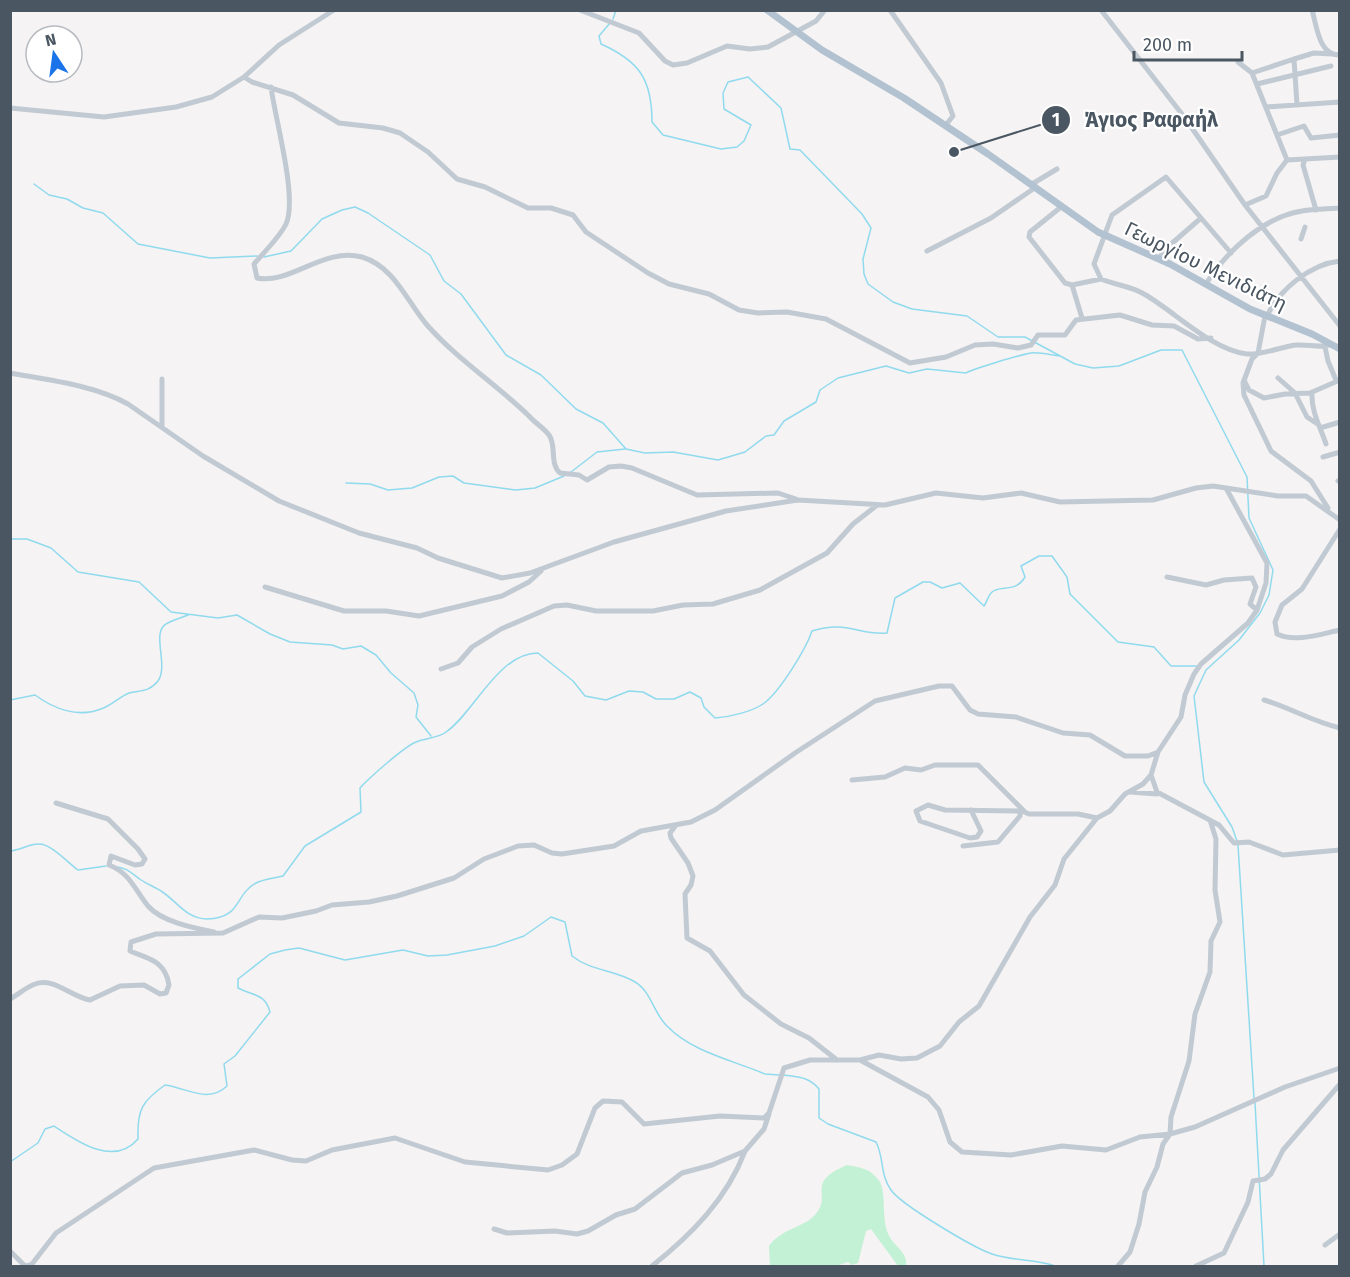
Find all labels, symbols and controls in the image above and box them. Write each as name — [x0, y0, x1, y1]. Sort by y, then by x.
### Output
north arrow — [24, 24, 84, 84]
scale bar — [1134, 24, 1242, 62]
text: N — [43, 29, 58, 50]
text: 200 m — [1143, 34, 1192, 56]
callout: Άγιος Ραφαήλ — [1041, 100, 1230, 139]
text: Άγιος Ραφαήλ — [1084, 107, 1219, 133]
text: 1 — [1052, 109, 1060, 131]
street label: Γεωργίου Μενιδιάτη — [1121, 216, 1291, 316]

